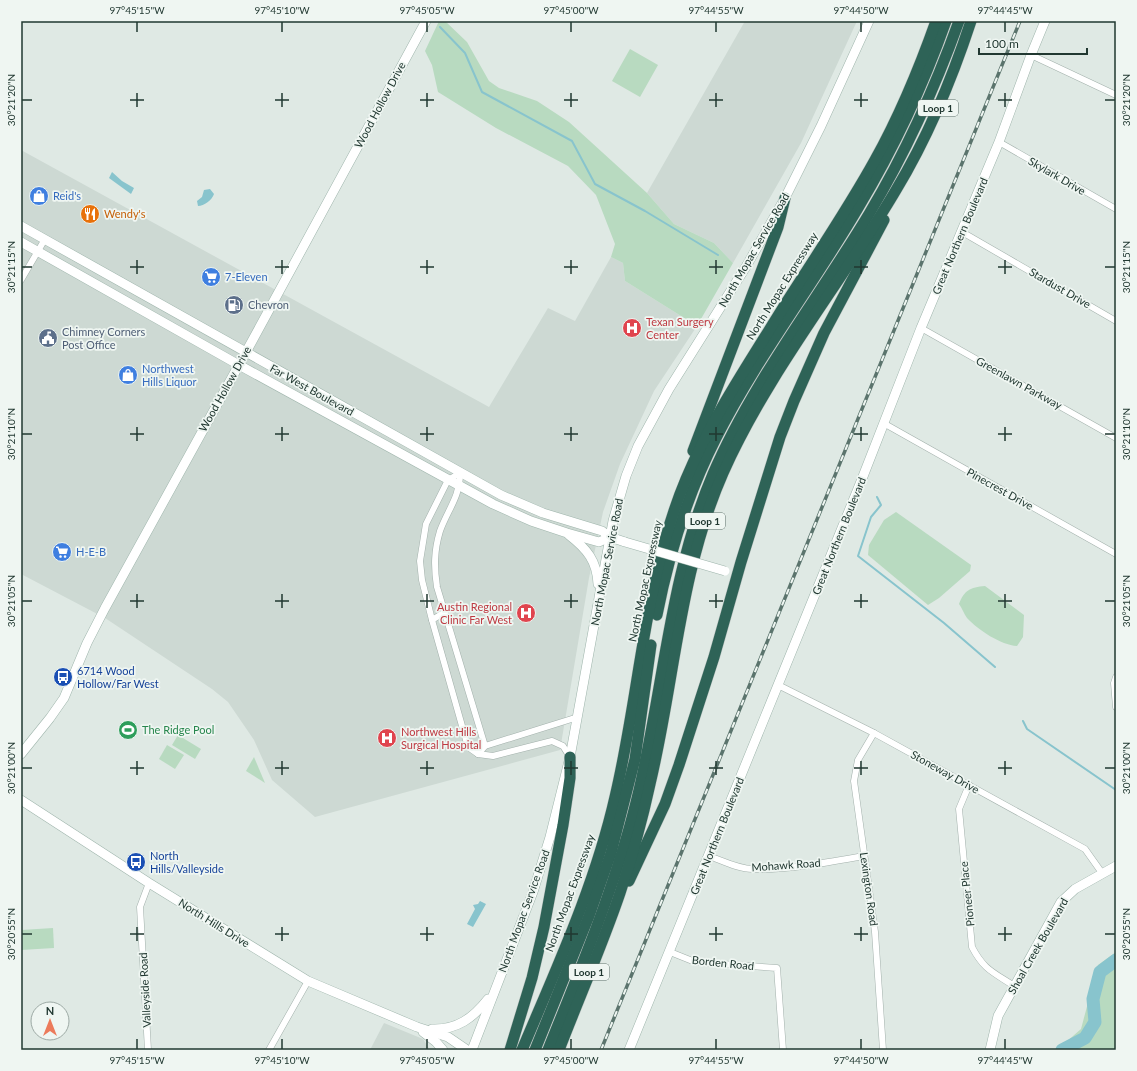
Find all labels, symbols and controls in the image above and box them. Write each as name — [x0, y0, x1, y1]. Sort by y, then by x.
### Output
text: 97°45'15"W — [109, 4, 165, 16]
text: 97°45'10"W — [254, 4, 310, 16]
text: 97°45'05"W — [399, 4, 455, 16]
text: 97°45'00"W — [543, 4, 599, 16]
text: 97°44'55"W — [688, 4, 744, 16]
text: 97°44'50"W — [833, 4, 889, 16]
text: 97°44'45"W — [977, 4, 1033, 16]
scale bar — [979, 30, 1087, 56]
text: 100 m — [985, 36, 1019, 51]
street label: Wood Hollow Drive — [351, 59, 408, 150]
text: 30°21'20"N — [5, 74, 17, 126]
text: 30°21'20"N — [1120, 74, 1132, 126]
road number: Loop 1 — [918, 100, 958, 116]
street label: Skylark Drive — [1026, 154, 1088, 197]
street label: Great Northern Boulevard — [929, 175, 990, 296]
shop icon: Reid's — [28, 185, 50, 207]
place label: Reid's — [53, 189, 81, 202]
street label: North Mopac Service Road — [716, 190, 792, 309]
restaurant icon: Wendy's — [79, 203, 101, 225]
place label: Wendy's — [104, 207, 146, 220]
street label: North Mopac Expressway — [743, 229, 820, 342]
text: 30°21'15"N — [5, 241, 17, 293]
text: 30°21'15"N — [1120, 241, 1132, 293]
street label: Stardust Drive — [1027, 265, 1094, 311]
supermarket icon: 7-Eleven — [200, 266, 222, 288]
place label: 7-Eleven — [225, 270, 268, 283]
fuel station icon: Chevron — [223, 294, 245, 316]
place label: Chevron — [248, 298, 289, 311]
place label: Texan Surgery Center — [646, 315, 714, 341]
hospital icon: Texan Surgery Center — [621, 317, 643, 339]
place label: Chimney Corners Post Office — [62, 325, 146, 351]
public building icon: Chimney Corners Post Office — [37, 327, 59, 349]
street label: Wood Hollow Drive — [196, 344, 253, 434]
street label: Greenlawn Parkway — [974, 354, 1065, 412]
street label: Far West Boulevard — [268, 361, 357, 418]
place label: Northwest Hills Liquor — [142, 362, 197, 388]
shop icon: Northwest Hills Liquor — [117, 364, 139, 386]
text: 30°21'10"N — [5, 408, 17, 460]
text: 30°21'10"N — [1120, 408, 1132, 460]
street label: Pinecrest Drive — [965, 465, 1036, 512]
street label: Great Northern Boulevard — [809, 475, 868, 597]
street label: North Mopac Service Road — [588, 497, 625, 627]
road number: Loop 1 — [685, 513, 725, 529]
street label: North Mopac Expressway — [625, 519, 664, 643]
supermarket icon: H-E-B — [51, 541, 73, 563]
place label: H-E-B — [76, 545, 106, 558]
text: 30°21'05"N — [5, 575, 17, 627]
text: 30°21'05"N — [1120, 575, 1132, 627]
place label: Austin Regional Clinic Far West — [437, 600, 512, 626]
hospital icon: Austin Regional Clinic Far West — [515, 602, 537, 624]
place label: 6714 Wood Hollow/Far West — [77, 664, 159, 690]
bus stop icon: 6714 Wood Hollow/Far West — [52, 666, 74, 688]
sports icon: The Ridge Pool — [117, 719, 139, 741]
place label: The Ridge Pool — [142, 723, 214, 736]
place label: Northwest Hills Surgical Hospital — [401, 725, 481, 751]
hospital icon: Northwest Hills Surgical Hospital — [376, 727, 398, 749]
text: 30°21'00"N — [5, 742, 17, 794]
text: 30°21'00"N — [1120, 742, 1132, 794]
street label: Stoneway Drive — [909, 747, 982, 796]
street label: Great Northern Boulevard — [687, 775, 746, 897]
street label: North Mopac Expressway — [542, 832, 597, 953]
street label: North Mopac Service Road — [495, 848, 552, 974]
place label: North Hills/Valleyside — [150, 849, 224, 875]
bus stop icon: North Hills/Valleyside — [125, 851, 147, 873]
street label: Lexington Road — [858, 851, 881, 927]
street label: Mohawk Road — [751, 856, 821, 873]
street label: Pioneer Place — [957, 861, 976, 927]
street label: Shoal Creek Boulevard — [1005, 895, 1070, 996]
street label: North Hills Drive — [176, 896, 252, 950]
text: 30°20'55"N — [5, 908, 17, 960]
text: 30°20'55"N — [1120, 908, 1132, 960]
street label: Valleyside Road — [136, 952, 153, 1028]
street label: Borden Road — [691, 953, 755, 972]
road number: Loop 1 — [569, 964, 609, 980]
north arrow — [30, 1001, 70, 1041]
text: N — [46, 1004, 54, 1017]
text: 97°45'15"W — [109, 1054, 165, 1066]
text: 97°45'10"W — [254, 1054, 310, 1066]
text: 97°45'05"W — [399, 1054, 455, 1066]
text: 97°45'00"W — [543, 1054, 599, 1066]
text: 97°44'55"W — [688, 1054, 744, 1066]
text: 97°44'50"W — [833, 1054, 889, 1066]
text: 97°44'45"W — [977, 1054, 1033, 1066]

